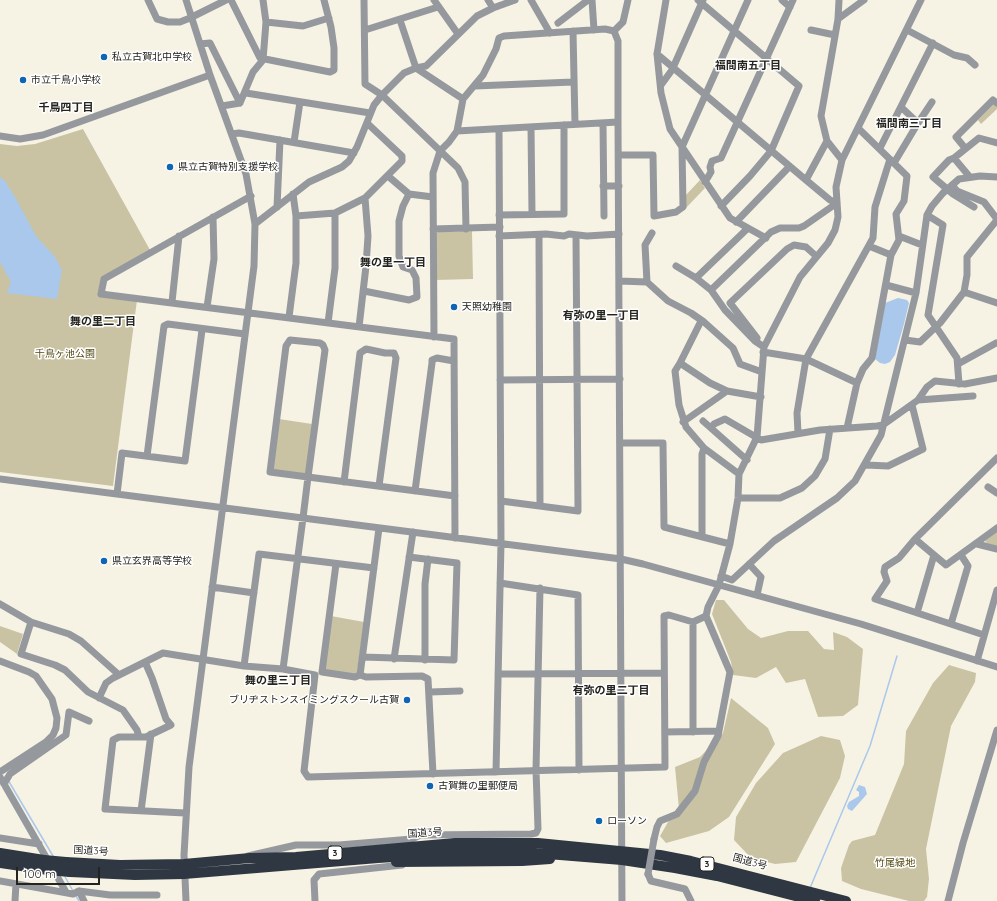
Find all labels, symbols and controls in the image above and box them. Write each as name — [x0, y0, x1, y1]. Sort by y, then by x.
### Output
place label: 私立古賀北中学校 — [112, 51, 192, 63]
marker: 私立古賀北中学校 — [99, 52, 109, 62]
district label: 福間南五丁目 — [715, 59, 781, 73]
place label: 市立千鳥小学校 — [31, 74, 101, 86]
marker: 市立千鳥小学校 — [18, 75, 28, 85]
district label: 千鳥四丁目 — [39, 101, 93, 115]
district label: 福間南三丁目 — [876, 117, 942, 131]
place label: 県立古賀特別支援学校 — [178, 161, 278, 173]
marker: 県立古賀特別支援学校 — [165, 162, 175, 172]
district label: 舞の里一丁目 — [360, 256, 426, 270]
place label: 天照幼稚園 — [462, 301, 512, 313]
marker: 天照幼稚園 — [449, 302, 459, 312]
district label: 有弥の里一丁目 — [563, 309, 639, 323]
district label: 舞の里二丁目 — [70, 315, 136, 329]
park label: 千鳥ヶ池公園 — [35, 348, 95, 360]
place label: 県立玄界高等学校 — [112, 555, 192, 567]
marker: 県立玄界高等学校 — [99, 556, 109, 566]
district label: 舞の里三丁目 — [245, 674, 311, 688]
district label: 有弥の里二丁目 — [573, 684, 649, 698]
place label: ブリヂストンスイミングスクール古賀 — [229, 694, 399, 706]
marker: ブリヂストンスイミングスクール古賀 — [402, 695, 412, 705]
place label: 古賀舞の里郵便局 — [438, 780, 518, 792]
marker: 古賀舞の里郵便局 — [425, 781, 435, 791]
place label: ローソン — [607, 815, 647, 827]
marker: ローソン — [594, 816, 604, 826]
street label: 国道3号 — [407, 826, 443, 840]
street label: 国道3号 — [73, 844, 109, 858]
road number: 3 — [328, 846, 342, 860]
street label: 国道3号 — [731, 852, 769, 872]
road number: 3 — [700, 857, 714, 871]
park label: 竹尾緑地 — [875, 857, 915, 869]
scale bar — [18, 859, 102, 885]
text: 100 m — [23, 866, 56, 881]

